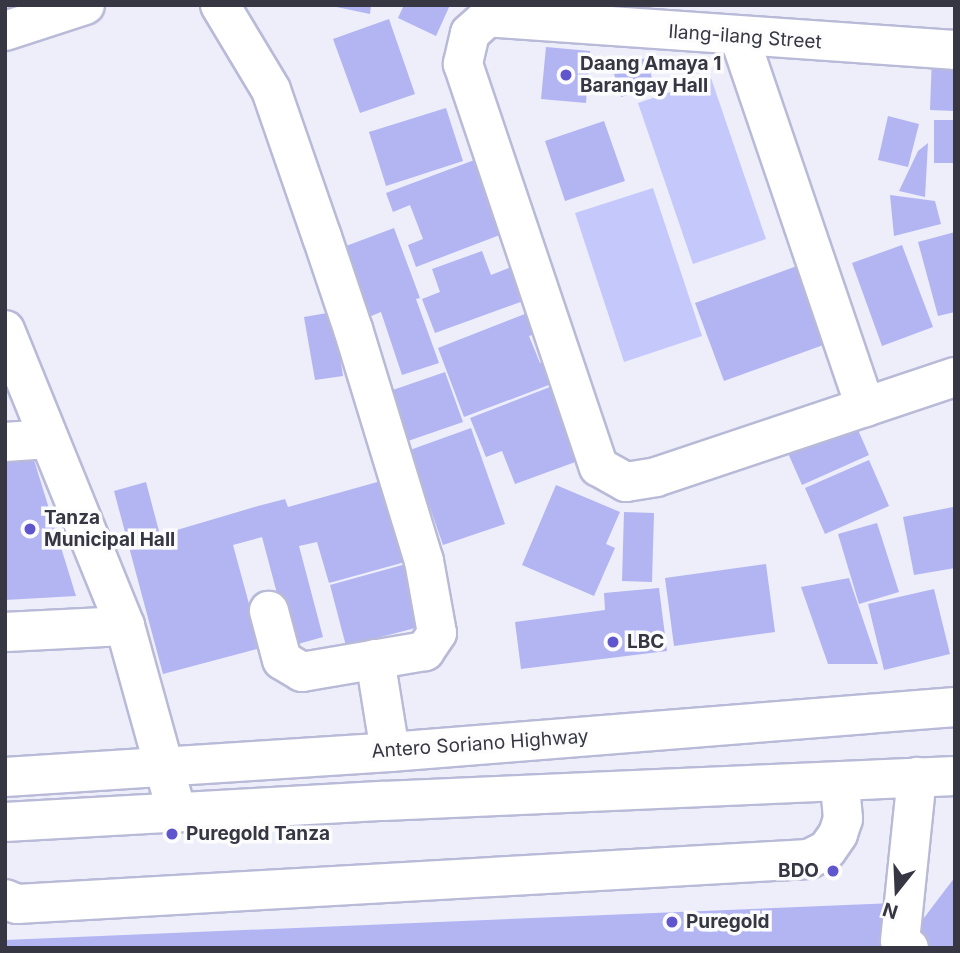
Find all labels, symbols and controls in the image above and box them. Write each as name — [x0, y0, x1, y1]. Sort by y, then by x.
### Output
street label: Ilang-ilang Street — [668, 20, 822, 54]
place label: Daang Amaya 1 Barangay Hall — [580, 53, 721, 97]
marker: Daang Amaya 1 Barangay Hall — [558, 67, 574, 83]
place label: Tanza Municipal Hall — [44, 507, 175, 551]
marker: Tanza Municipal Hall — [22, 521, 38, 537]
place label: LBC — [627, 631, 664, 653]
marker: LBC — [605, 634, 621, 650]
street label: Antero Soriano Highway — [371, 725, 589, 763]
place label: Puregold Tanza — [186, 823, 330, 845]
marker: Puregold Tanza — [164, 826, 180, 842]
north arrow — [862, 855, 932, 925]
place label: BDO — [778, 860, 819, 882]
marker: BDO — [825, 863, 841, 879]
text: N — [880, 897, 901, 924]
place label: Puregold — [686, 911, 770, 933]
marker: Puregold — [664, 914, 680, 930]

